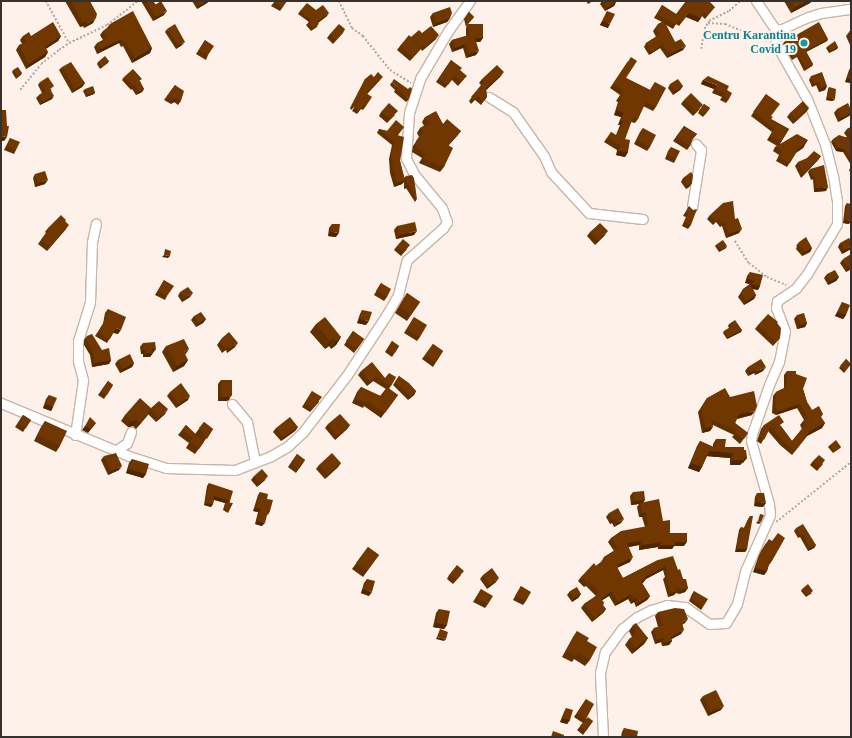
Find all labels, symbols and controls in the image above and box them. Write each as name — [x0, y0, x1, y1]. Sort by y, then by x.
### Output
place label: Centru Karantina Covid 19 — [703, 29, 796, 57]
marker: Centru Karantina Covid 19 — [799, 38, 809, 48]

